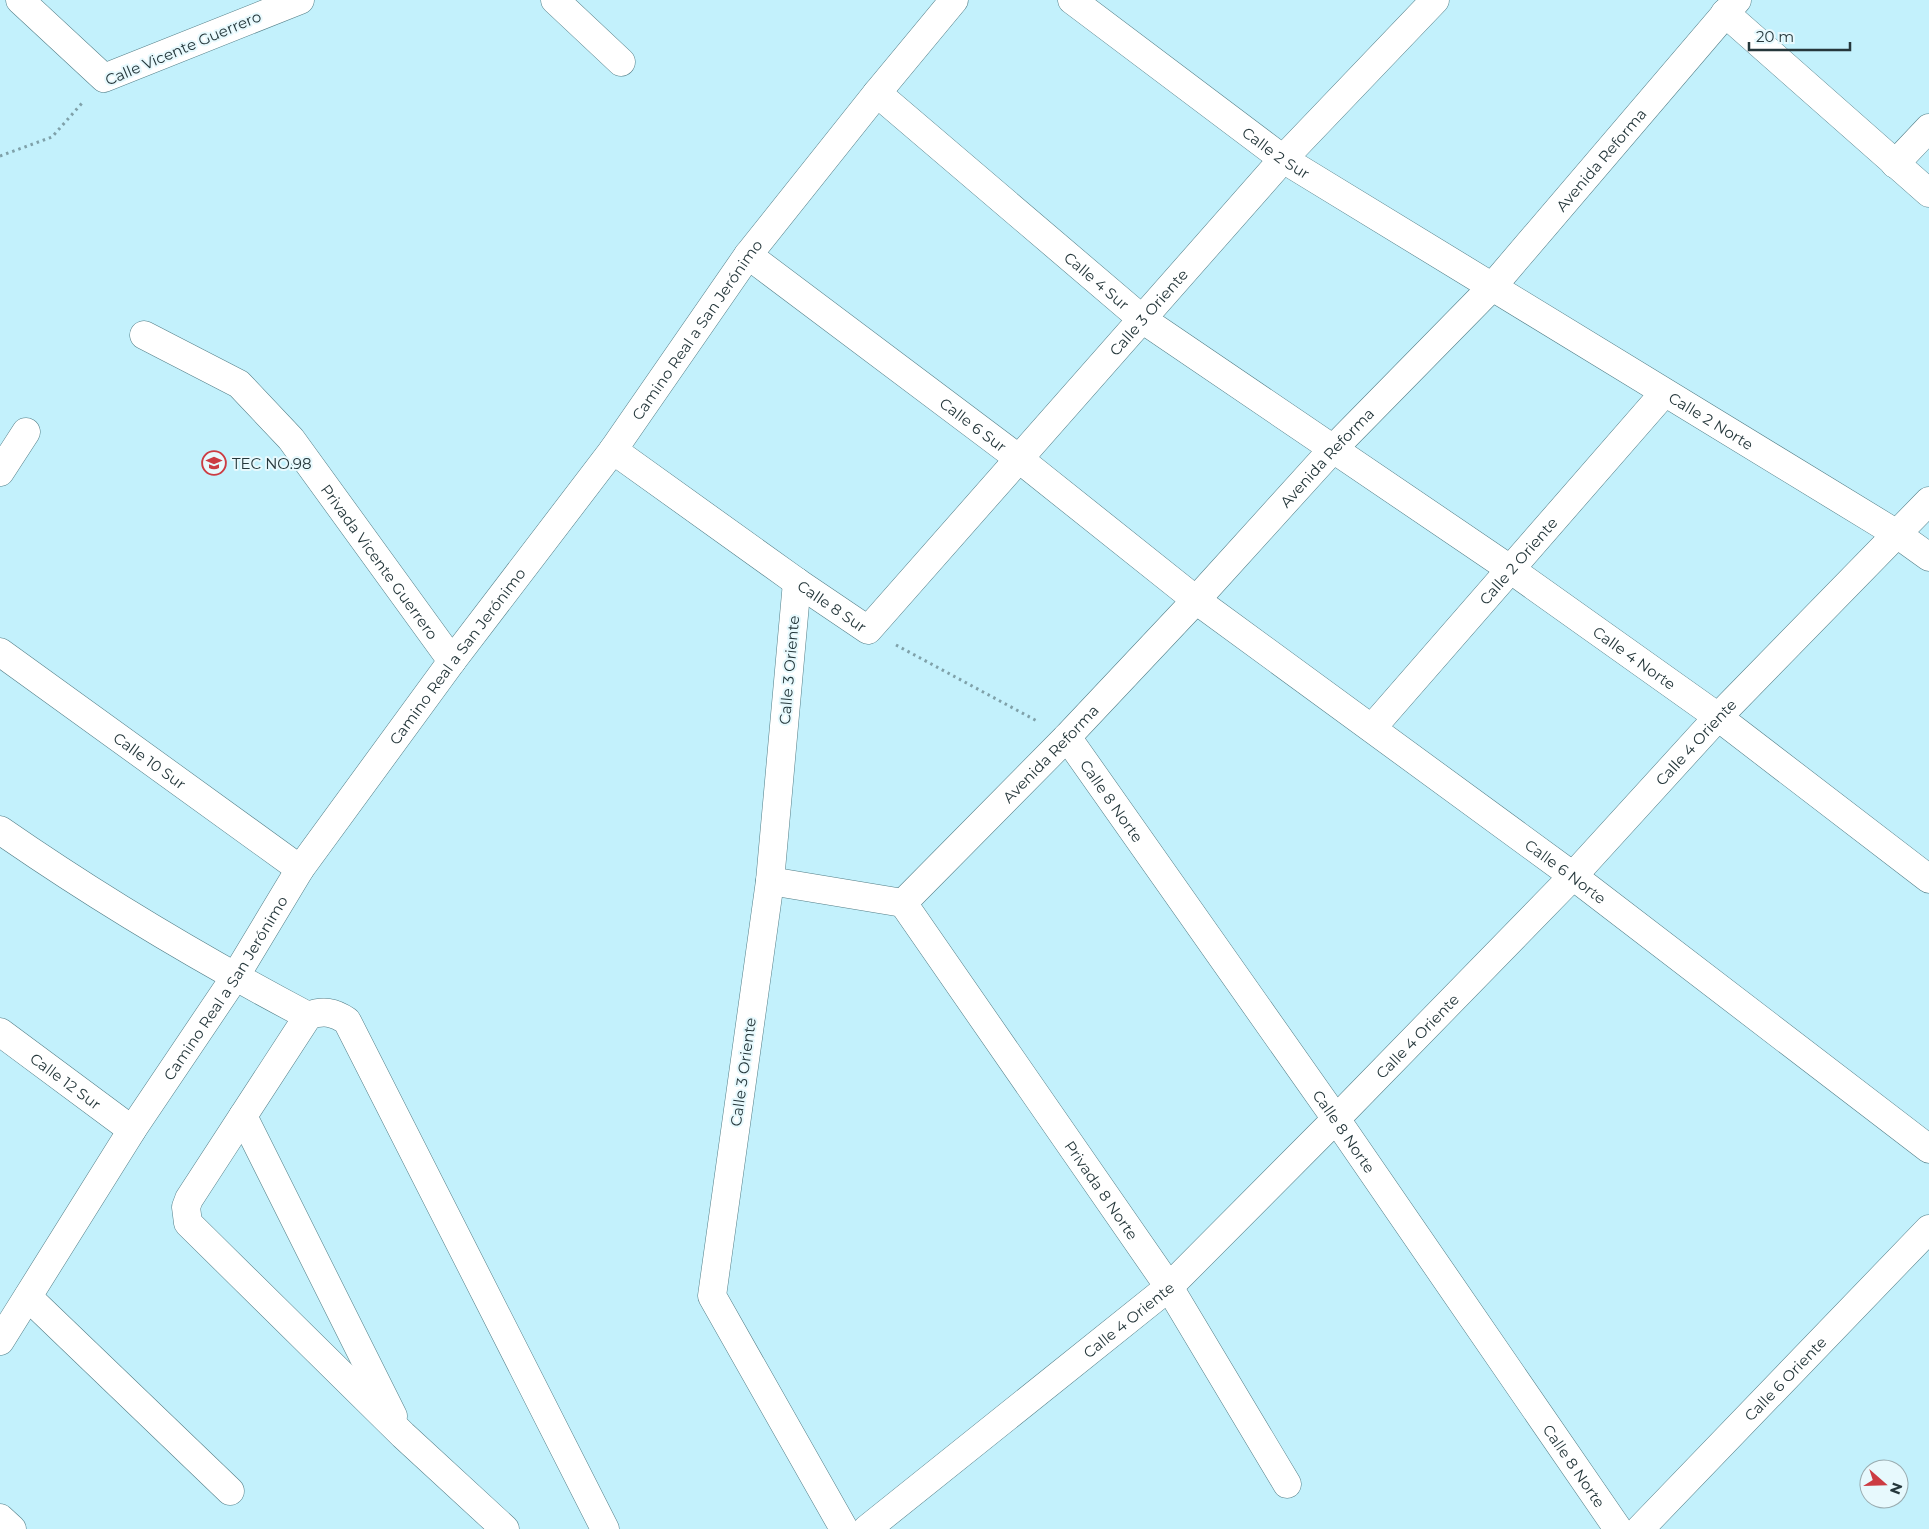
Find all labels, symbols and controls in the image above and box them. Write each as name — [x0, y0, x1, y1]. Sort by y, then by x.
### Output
street label: Calle Vicente Guerrero — [102, 6, 264, 90]
scale bar — [1749, 20, 1850, 52]
text: 20 m — [1756, 27, 1794, 46]
street label: Avenida Reforma — [1552, 104, 1650, 215]
street label: Calle 2 Sur — [1239, 122, 1314, 183]
street label: Camino Real a San Jerónimo — [627, 236, 766, 424]
street label: Calle 4 Sur — [1060, 247, 1133, 314]
street label: Calle 3 Oriente — [1105, 265, 1192, 359]
street label: Calle 2 Norte — [1665, 388, 1757, 454]
street label: Calle 6 Sur — [936, 393, 1011, 456]
street label: Avenida Reforma — [1275, 404, 1378, 511]
school or university icon: TEC NO.98 — [201, 450, 227, 476]
place label: TEC NO.98 — [232, 454, 312, 473]
street label: Privada Vicente Guerrero — [317, 480, 443, 643]
street label: Calle 2 Oriente — [1475, 513, 1561, 608]
street label: Camino Real a San Jerónimo — [385, 564, 529, 748]
street label: Calle 8 Sur — [794, 576, 870, 636]
street label: Calle 3 Oriente — [775, 615, 803, 725]
street label: Calle 4 Norte — [1589, 622, 1680, 693]
street label: Calle 4 Oriente — [1651, 695, 1740, 789]
street label: Avenida Reforma — [998, 700, 1102, 806]
street label: Calle 10 Sur — [110, 728, 190, 793]
street label: Calle 8 Norte — [1076, 756, 1148, 846]
street label: Calle 6 Norte — [1521, 835, 1610, 908]
street label: Camino Real a San Jerónimo — [159, 892, 291, 1084]
street label: Calle 4 Oriente — [1372, 990, 1463, 1082]
street label: Calle 3 Oriente — [726, 1017, 760, 1127]
street label: Calle 12 Sur — [27, 1048, 105, 1113]
street label: Calle 8 Norte — [1309, 1086, 1380, 1176]
street label: Privada 8 Norte — [1061, 1137, 1143, 1243]
street label: Calle 4 Oriente — [1079, 1277, 1178, 1362]
street label: Calle 6 Oriente — [1740, 1332, 1830, 1425]
street label: Calle 8 Norte — [1539, 1420, 1610, 1511]
north arrow — [1859, 1459, 1909, 1509]
text: N — [1886, 1480, 1907, 1497]

